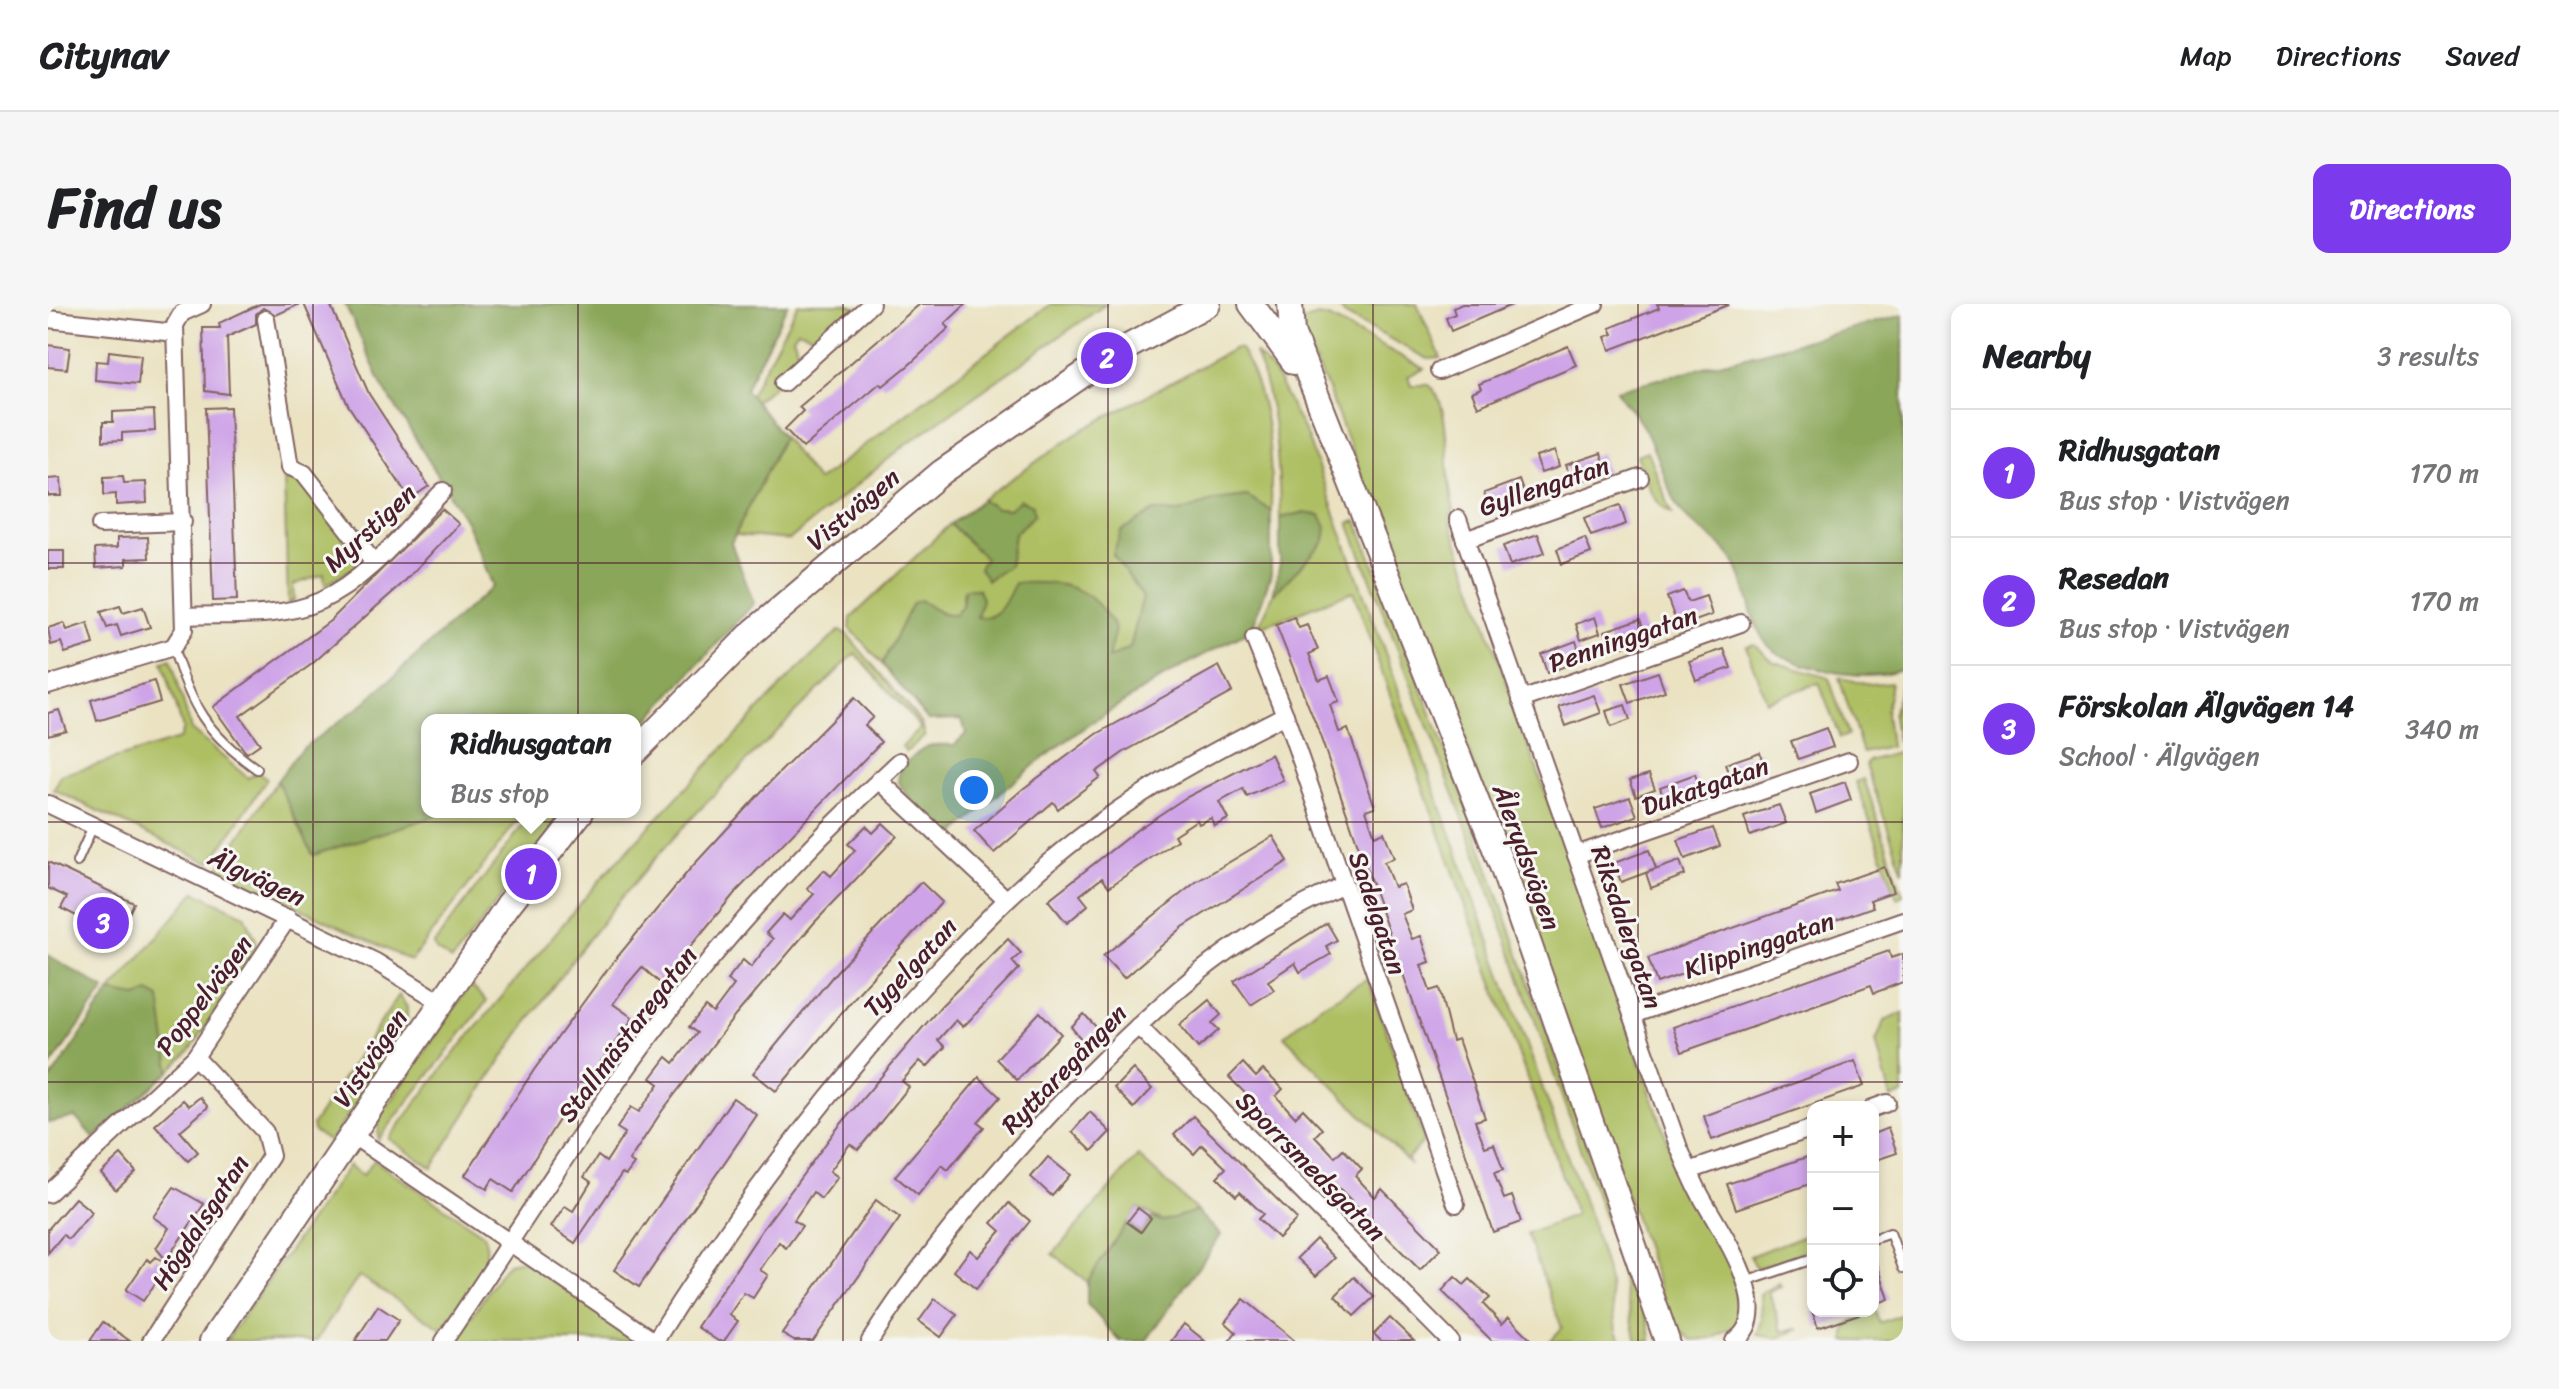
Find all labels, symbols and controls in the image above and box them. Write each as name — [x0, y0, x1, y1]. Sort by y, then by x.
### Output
text: Citynav — [40, 22, 168, 89]
text: Map — [2180, 31, 2232, 80]
text: Directions — [2276, 31, 2401, 80]
text: Saved — [2445, 31, 2519, 80]
text: Find us — [48, 159, 221, 258]
button: Directions — [2313, 164, 2511, 253]
text: Nearby — [1983, 326, 2091, 386]
pin: 2 — [1081, 328, 1133, 388]
text: 3 results — [2377, 333, 2479, 379]
text: Ridhusgatan — [2059, 423, 2220, 477]
street label: Gyllengatan — [1472, 442, 1616, 530]
text: 1 — [2003, 450, 2015, 496]
text: 170 m — [2410, 450, 2479, 496]
street label: Vistvägen — [795, 456, 911, 562]
street label: Myrstigen — [312, 472, 428, 584]
text: Bus stop · Vistvägen — [2059, 477, 2290, 523]
text: Resedan — [2059, 551, 2169, 605]
text: 2 — [2001, 578, 2017, 624]
text: 170 m — [2410, 578, 2479, 624]
street label: Penninggatan — [1542, 592, 1704, 686]
text: Bus stop · Vistvägen — [2059, 605, 2290, 651]
text: Förskolan Älgvägen 14 — [2059, 679, 2354, 733]
text: 3 — [2002, 706, 2016, 752]
text: 340 m — [2405, 706, 2479, 752]
popup — [421, 714, 641, 818]
text: Ridhusgatan — [450, 716, 612, 770]
text: School · Älgvägen — [2059, 733, 2260, 779]
street label: Dukatgatan — [1635, 743, 1775, 829]
text: Bus stop — [450, 770, 549, 816]
your location — [954, 770, 994, 810]
street label: Ålerydsvägen — [1479, 776, 1575, 937]
street label: Älgvägen — [200, 834, 314, 920]
street label: Riksdalergatan — [1577, 839, 1677, 1015]
pin: 1 — [505, 844, 557, 904]
street label: Sadelgatan — [1335, 845, 1421, 981]
pin: 3 — [77, 893, 129, 953]
street label: Klippinggatan — [1677, 898, 1841, 992]
street label: Tygelgatan — [851, 906, 969, 1028]
street label: Poppelvägen — [143, 924, 265, 1066]
street label: Stallmästaregatan — [545, 936, 709, 1132]
street label: Ryttaregången — [989, 993, 1139, 1145]
street label: Vistvägen — [320, 999, 420, 1117]
street label: Sporrsmedsgatan — [1224, 1079, 1398, 1253]
map controls — [1807, 1101, 1879, 1317]
button: + — [1807, 1101, 1879, 1173]
street label: Högdalsgatan — [139, 1145, 261, 1299]
button: − — [1807, 1173, 1879, 1245]
button: locate — [1807, 1245, 1879, 1317]

